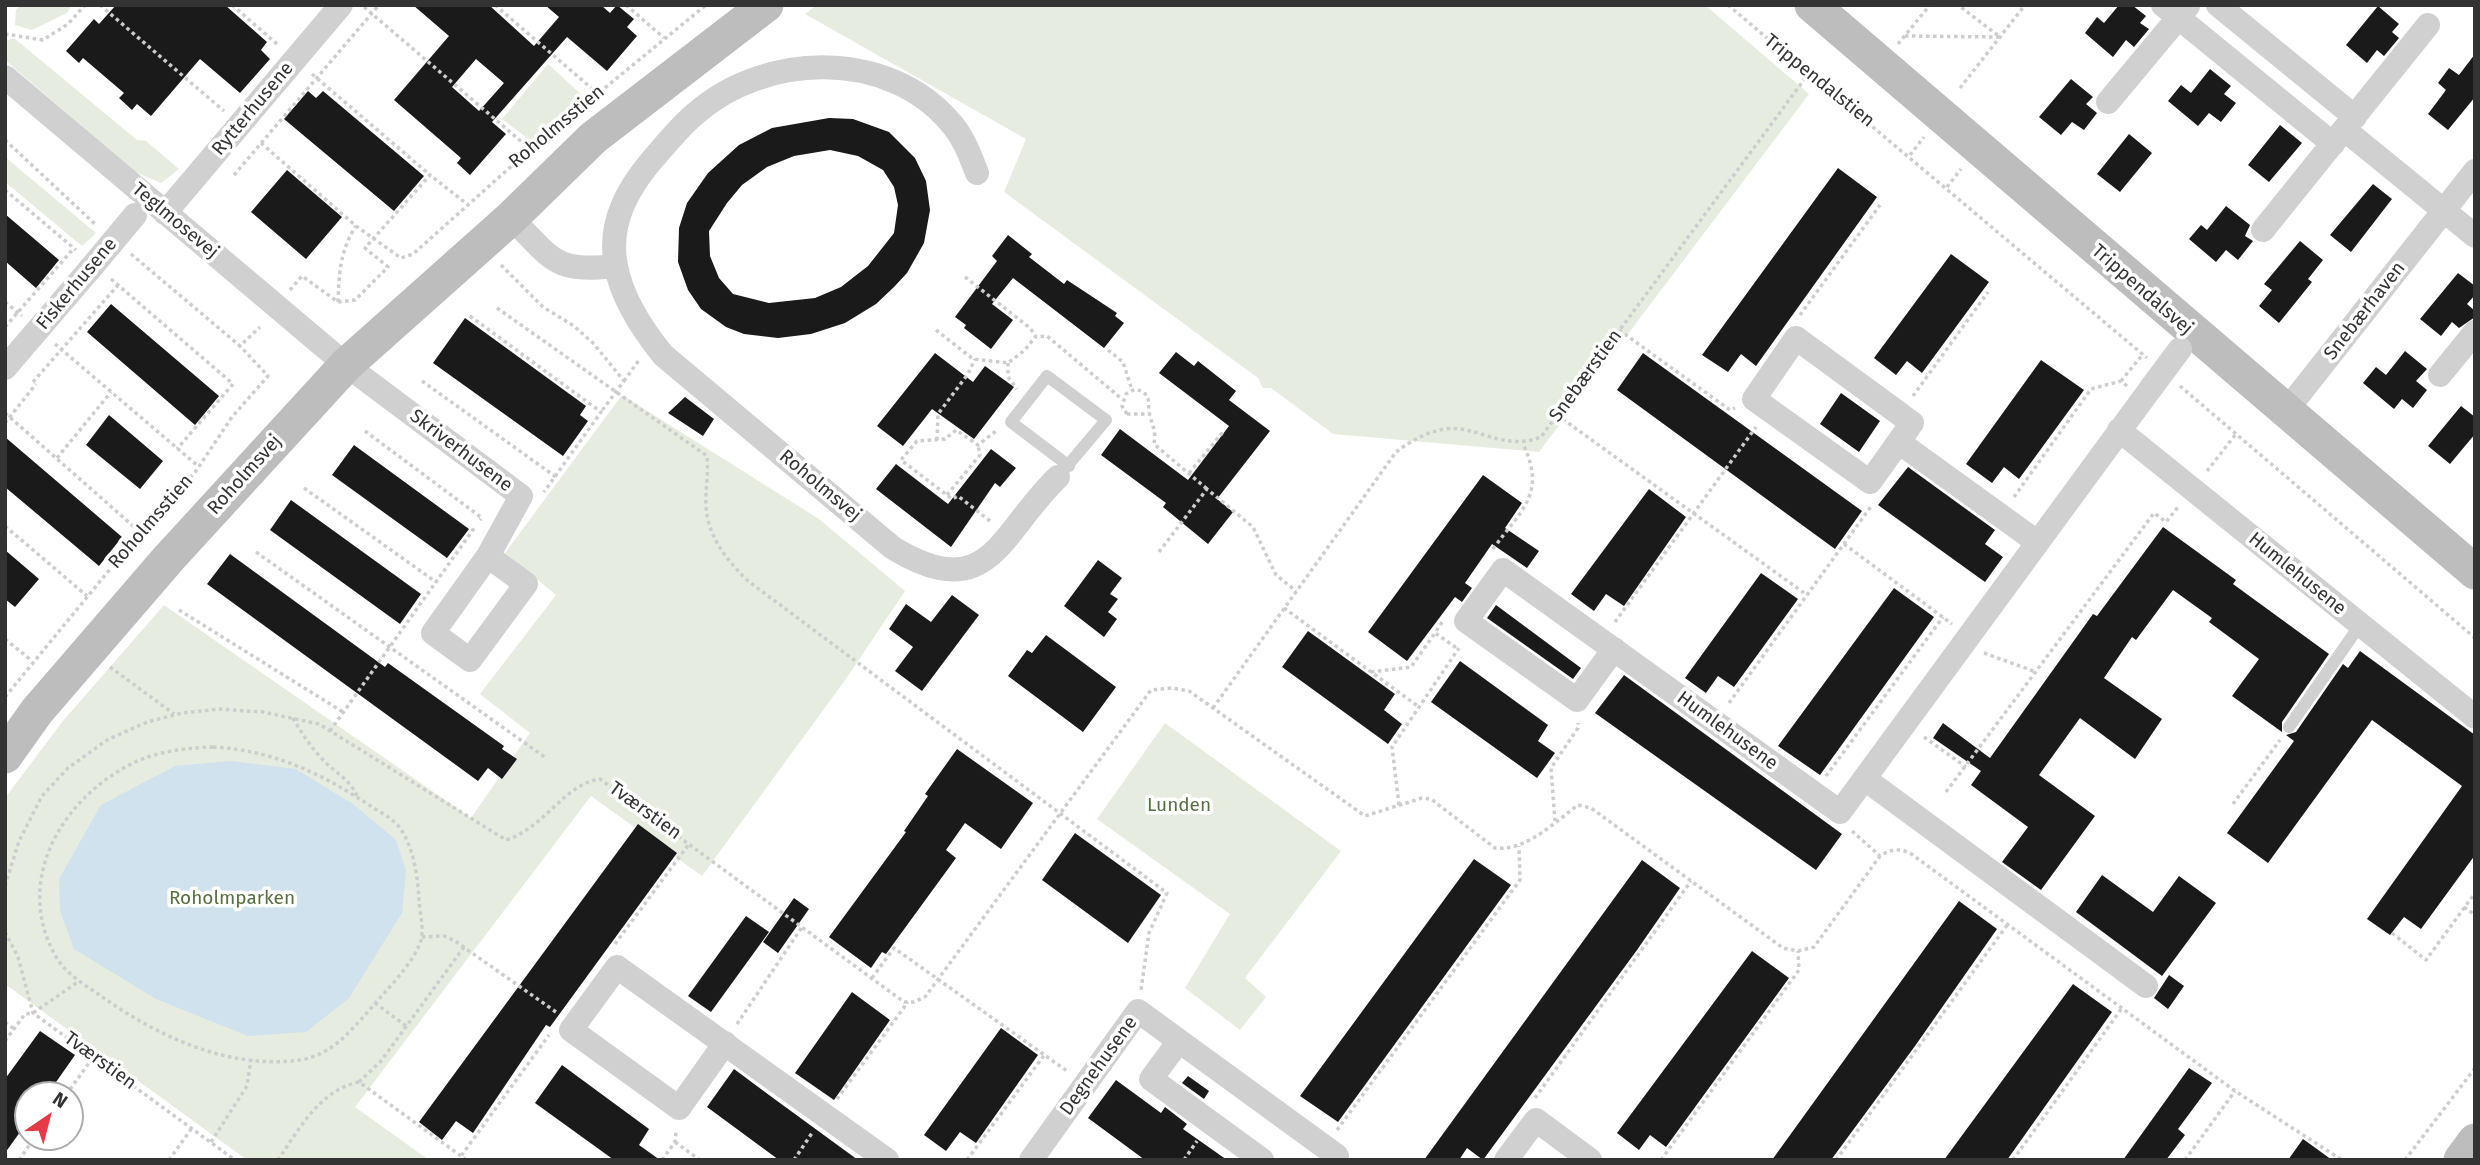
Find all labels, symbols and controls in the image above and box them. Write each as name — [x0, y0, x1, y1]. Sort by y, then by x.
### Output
street label: Trippendalstien — [1759, 29, 1879, 133]
street label: Rytterhusene — [207, 58, 299, 160]
street label: Roholmsstien — [505, 80, 609, 174]
street label: Teglmosevej — [127, 178, 223, 264]
street label: Fiskerhusene — [32, 233, 122, 335]
street label: Trippendalsvej — [2087, 240, 2197, 340]
street label: Snebærhaven — [2320, 257, 2410, 365]
street label: Snebærstien — [1545, 325, 1627, 427]
street label: Skriverhusene — [405, 405, 517, 497]
street label: Roholmsvej — [203, 430, 287, 520]
street label: Roholmsvej — [774, 445, 866, 527]
street label: Roholmsstien — [104, 470, 198, 574]
street label: Humlehusene — [2244, 528, 2350, 620]
street label: Humlehusene — [1672, 687, 1782, 775]
street label: Tværstien — [604, 777, 686, 845]
park label: Lunden — [1147, 795, 1211, 817]
park label: Roholmparken — [169, 888, 295, 910]
street label: Degnehusene — [1055, 1012, 1143, 1120]
street label: Tværstien — [59, 1027, 141, 1095]
north arrow — [14, 1081, 84, 1151]
text: N — [48, 1087, 72, 1113]

